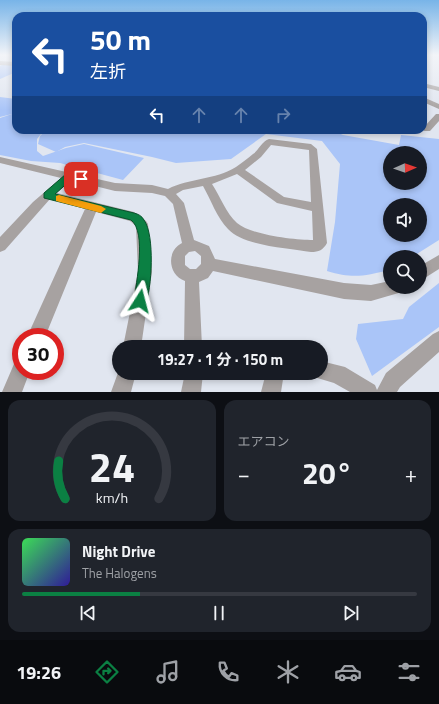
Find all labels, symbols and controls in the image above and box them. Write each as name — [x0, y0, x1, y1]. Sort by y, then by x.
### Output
text: 50 m — [90, 18, 151, 61]
icon: left — [24, 28, 76, 80]
text: 左折 — [90, 58, 126, 85]
icon: left — [146, 104, 168, 126]
icon: ahead — [188, 104, 210, 126]
icon: ahead — [230, 104, 252, 126]
icon: right — [272, 104, 294, 126]
north arrow — [383, 146, 427, 190]
map controls — [383, 146, 427, 294]
pin — [64, 162, 98, 196]
icon: arrive — [70, 168, 92, 190]
button: sound — [383, 198, 427, 242]
button: search — [383, 250, 427, 294]
position arrow — [119, 280, 161, 322]
speed limit sign: 30 — [12, 328, 64, 380]
text: 19:27 · 1 分 · 150 m — [157, 348, 283, 371]
text: エアコン — [238, 431, 290, 451]
text: 24 — [88, 434, 135, 497]
text: 20° — [302, 450, 352, 496]
text: − — [238, 457, 250, 491]
text: + — [405, 457, 417, 491]
text: km/h — [96, 486, 128, 508]
text: Night Drive — [82, 540, 155, 563]
text: The Halogens — [82, 563, 157, 583]
icon: previous — [77, 602, 99, 624]
icon: pause — [208, 602, 230, 624]
icon: next — [340, 602, 362, 624]
icon: directions — [93, 658, 121, 686]
icon: music — [154, 658, 182, 686]
icon: phone — [214, 658, 242, 686]
icon: climate — [274, 658, 302, 686]
icon: car — [334, 658, 362, 686]
icon: filters — [395, 658, 423, 686]
text: 19:26 — [16, 659, 61, 686]

